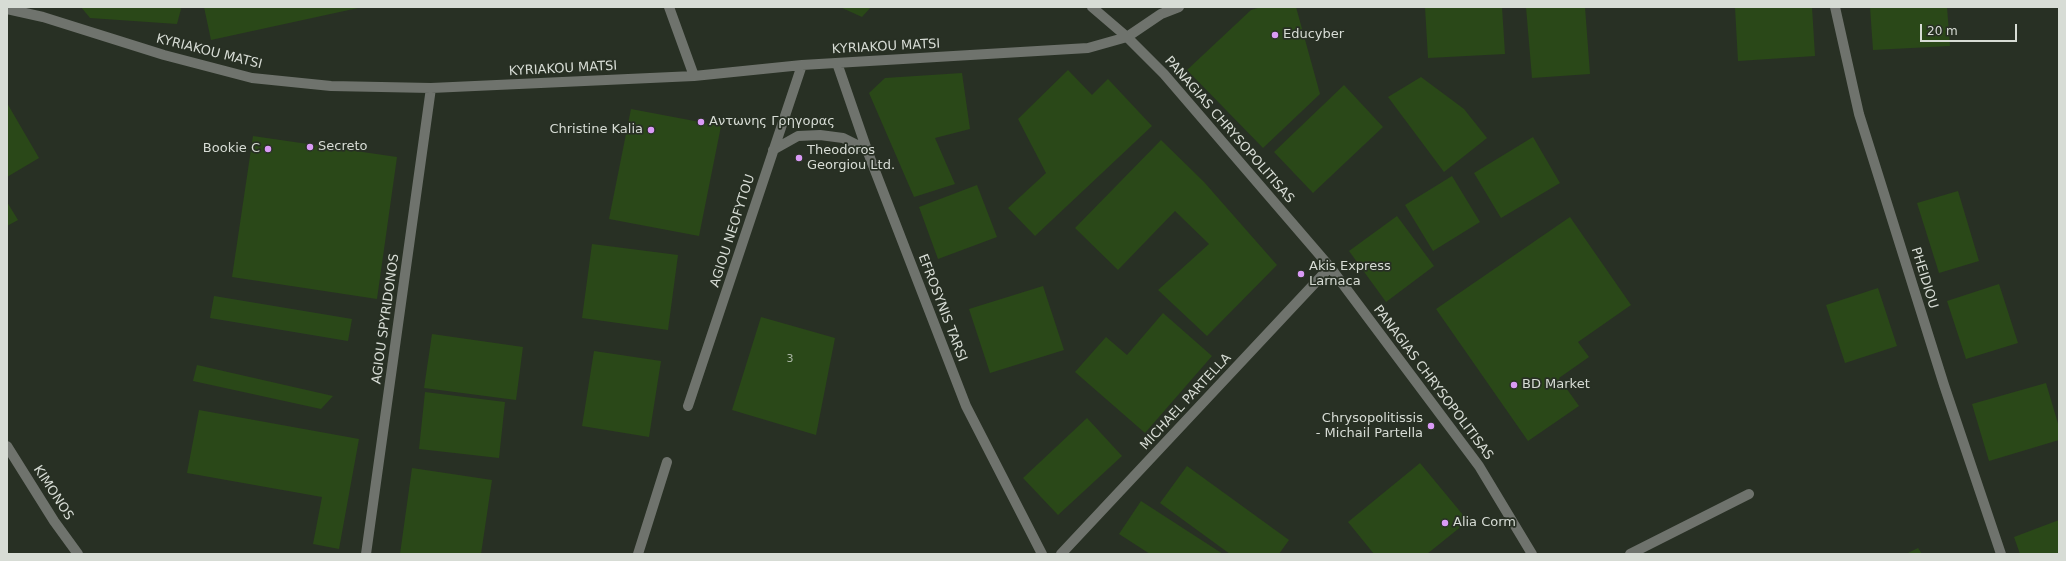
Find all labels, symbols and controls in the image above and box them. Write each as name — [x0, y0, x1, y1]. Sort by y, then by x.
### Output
scale bar — [1922, 16, 2019, 42]
text: 20 m — [1927, 24, 1958, 38]
place label: Educyber — [1283, 27, 1344, 43]
marker: Educyber — [1270, 30, 1280, 40]
street label: KYRIAKOU MATSI — [154, 31, 264, 73]
street label: KYRIAKOU MATSI — [831, 36, 941, 58]
street label: PANAGIAS CHRYSOPOLITISAS — [1161, 53, 1297, 207]
street label: KYRIAKOU MATSI — [508, 58, 618, 80]
place label: Αντωνης Γρηγορας — [709, 114, 835, 130]
marker: Αντωνης Γρηγορας — [696, 117, 706, 127]
place label: Christine Kalia — [549, 122, 643, 138]
marker: Christine Kalia — [646, 125, 656, 135]
place label: Secreto — [318, 139, 368, 155]
place label: Bookie C — [203, 141, 260, 157]
marker: Secreto — [305, 142, 315, 152]
place label: Theodoros Georgiou Ltd. — [807, 143, 895, 174]
marker: Bookie C — [263, 144, 273, 154]
marker: Theodoros Georgiou Ltd. — [794, 153, 804, 163]
street label: AGIOU NEOFYTOU — [707, 173, 759, 289]
street label: PHEIDIOU — [1907, 245, 1941, 311]
street label: EFROSYNIS TARSI — [914, 252, 970, 364]
street label: AGIOU SPYRIDONOS — [369, 253, 403, 385]
place label: Akis Express Larnaca — [1309, 259, 1391, 290]
marker: Akis Express Larnaca — [1296, 269, 1306, 279]
street label: PANAGIAS CHRYSOPOLITISAS — [1370, 303, 1496, 463]
street label: MICHAEL PARTELLA — [1137, 351, 1235, 453]
house number: 3 — [787, 352, 793, 366]
place label: BD Market — [1522, 377, 1590, 393]
marker: BD Market — [1509, 380, 1519, 390]
place label: Chrysopolitissis - Michail Partella — [1316, 411, 1423, 442]
marker: Chrysopolitissis - Michail Partella — [1426, 421, 1436, 431]
street label: KIMONOS — [30, 463, 76, 523]
place label: Alia Corm — [1453, 515, 1516, 531]
marker: Alia Corm — [1440, 518, 1450, 528]

